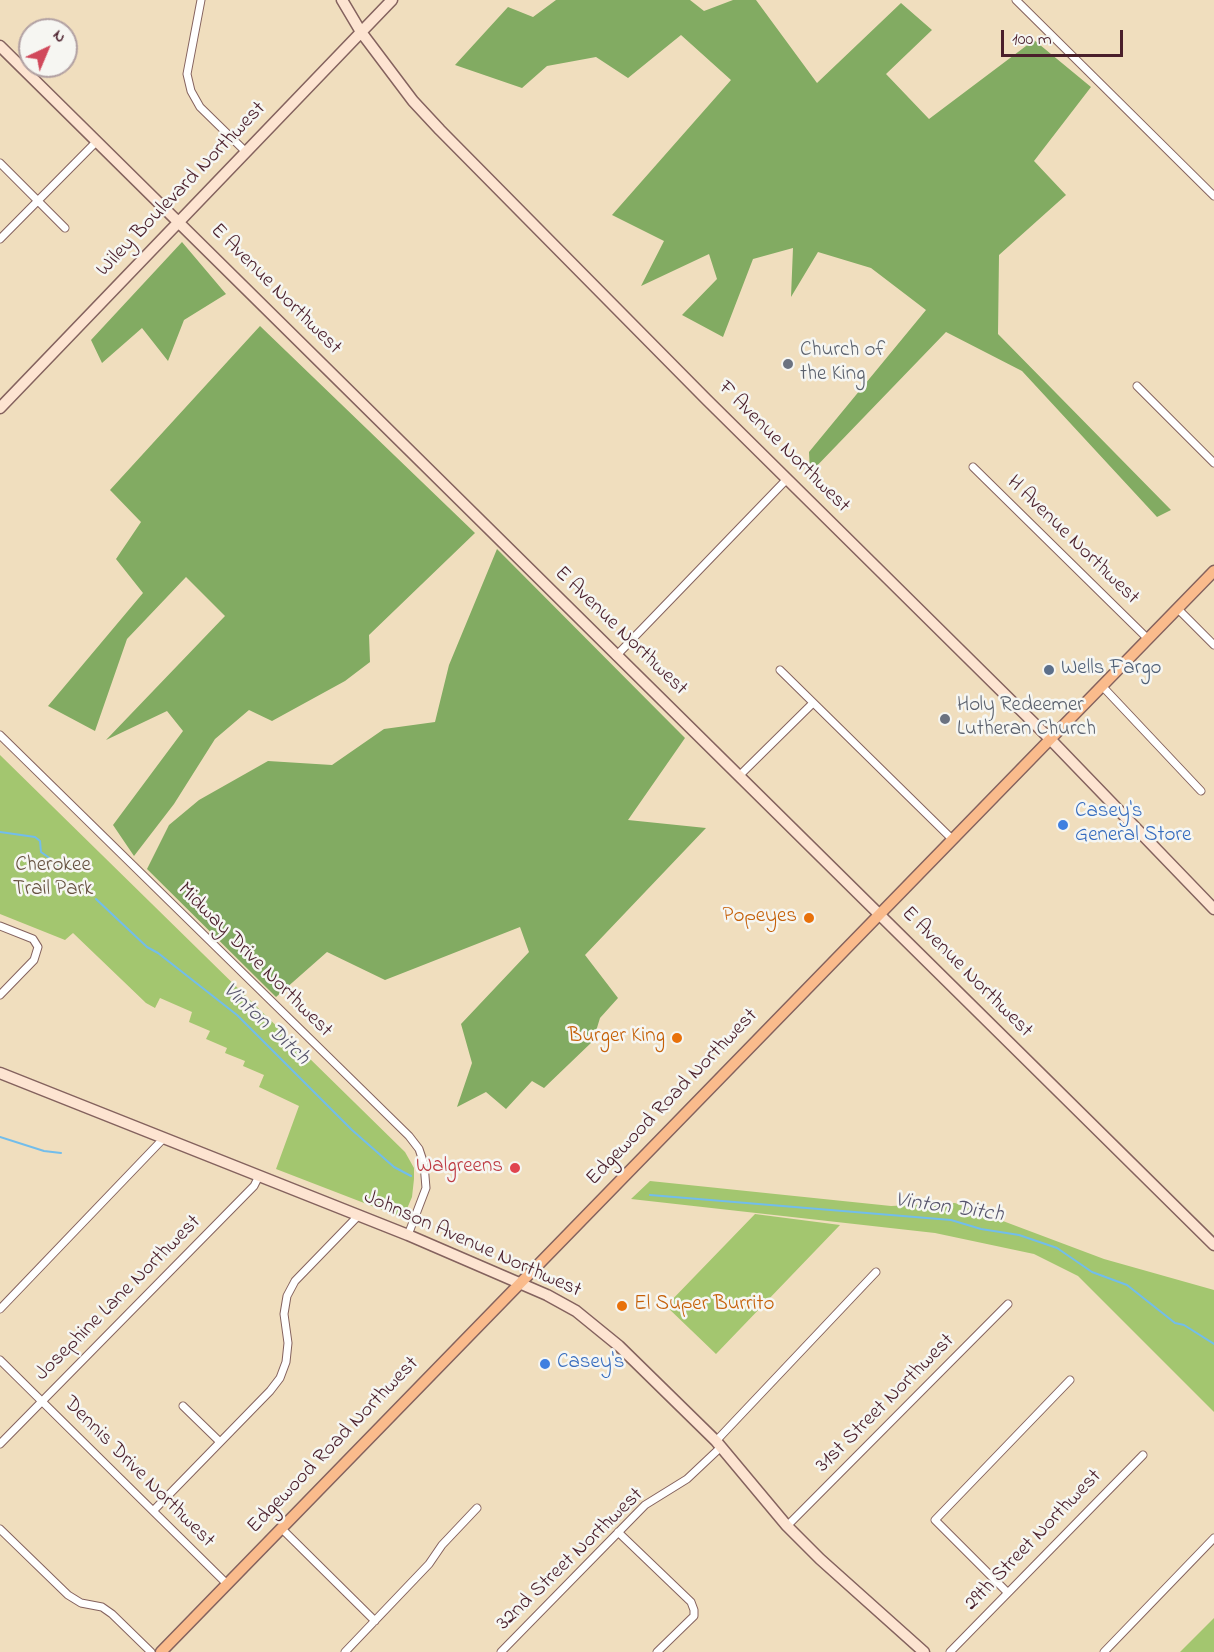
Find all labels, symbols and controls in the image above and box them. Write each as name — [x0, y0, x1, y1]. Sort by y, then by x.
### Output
north arrow — [18, 18, 78, 78]
scale bar — [1004, 18, 1126, 56]
text: N — [47, 24, 71, 49]
text: 100 m — [1012, 27, 1052, 53]
street label: Wiley Boulevard Northwest — [92, 97, 272, 283]
street label: E Avenue Northwest — [204, 219, 346, 361]
place label: Church of the King — [800, 339, 885, 389]
marker: Church of the King — [781, 357, 795, 371]
street label: F Avenue Northwest — [712, 377, 854, 519]
street label: H Avenue Northwest — [1000, 471, 1144, 611]
street label: E Avenue Northwest — [548, 562, 692, 702]
place label: Wells Fargo — [1061, 657, 1162, 683]
marker: Wells Fargo — [1042, 663, 1056, 677]
place label: Holy Redeemer Lutheran Church — [957, 694, 1096, 744]
marker: Holy Redeemer Lutheran Church — [938, 712, 952, 726]
place label: Casey's General Store — [1075, 800, 1191, 850]
marker: Casey's General Store — [1056, 818, 1070, 832]
park label: Cherokee Trail Park — [13, 854, 93, 904]
street label: Midway Drive Northwest — [171, 878, 337, 1044]
street label: E Avenue Northwest — [895, 902, 1037, 1044]
place label: Popeyes — [723, 905, 797, 931]
marker: Popeyes — [802, 911, 816, 925]
water label: Vinton Ditch — [216, 978, 314, 1072]
street label: Edgewood Road Northwest — [582, 1004, 764, 1192]
place label: Burger King — [568, 1025, 665, 1051]
marker: Burger King — [670, 1031, 684, 1045]
place label: Walgreens — [416, 1155, 503, 1181]
marker: Walgreens — [508, 1161, 522, 1175]
street label: Johnson Avenue Northwest — [359, 1186, 585, 1304]
water label: Vinton Ditch — [893, 1188, 1005, 1230]
street label: Josephine Lane Northwest — [31, 1211, 207, 1387]
place label: El Super Burrito — [634, 1293, 774, 1319]
marker: El Super Burrito — [615, 1299, 629, 1313]
street label: 31st Street Northwest — [811, 1329, 961, 1479]
place label: Casey's — [557, 1351, 625, 1377]
street label: Edgewood Road Northwest — [243, 1352, 425, 1540]
marker: Casey's — [538, 1357, 552, 1371]
street label: Dennis Drive Northwest — [57, 1392, 219, 1554]
street label: 29th Street Northwest — [960, 1465, 1108, 1617]
street label: 32nd Street Northwest — [492, 1483, 650, 1637]

